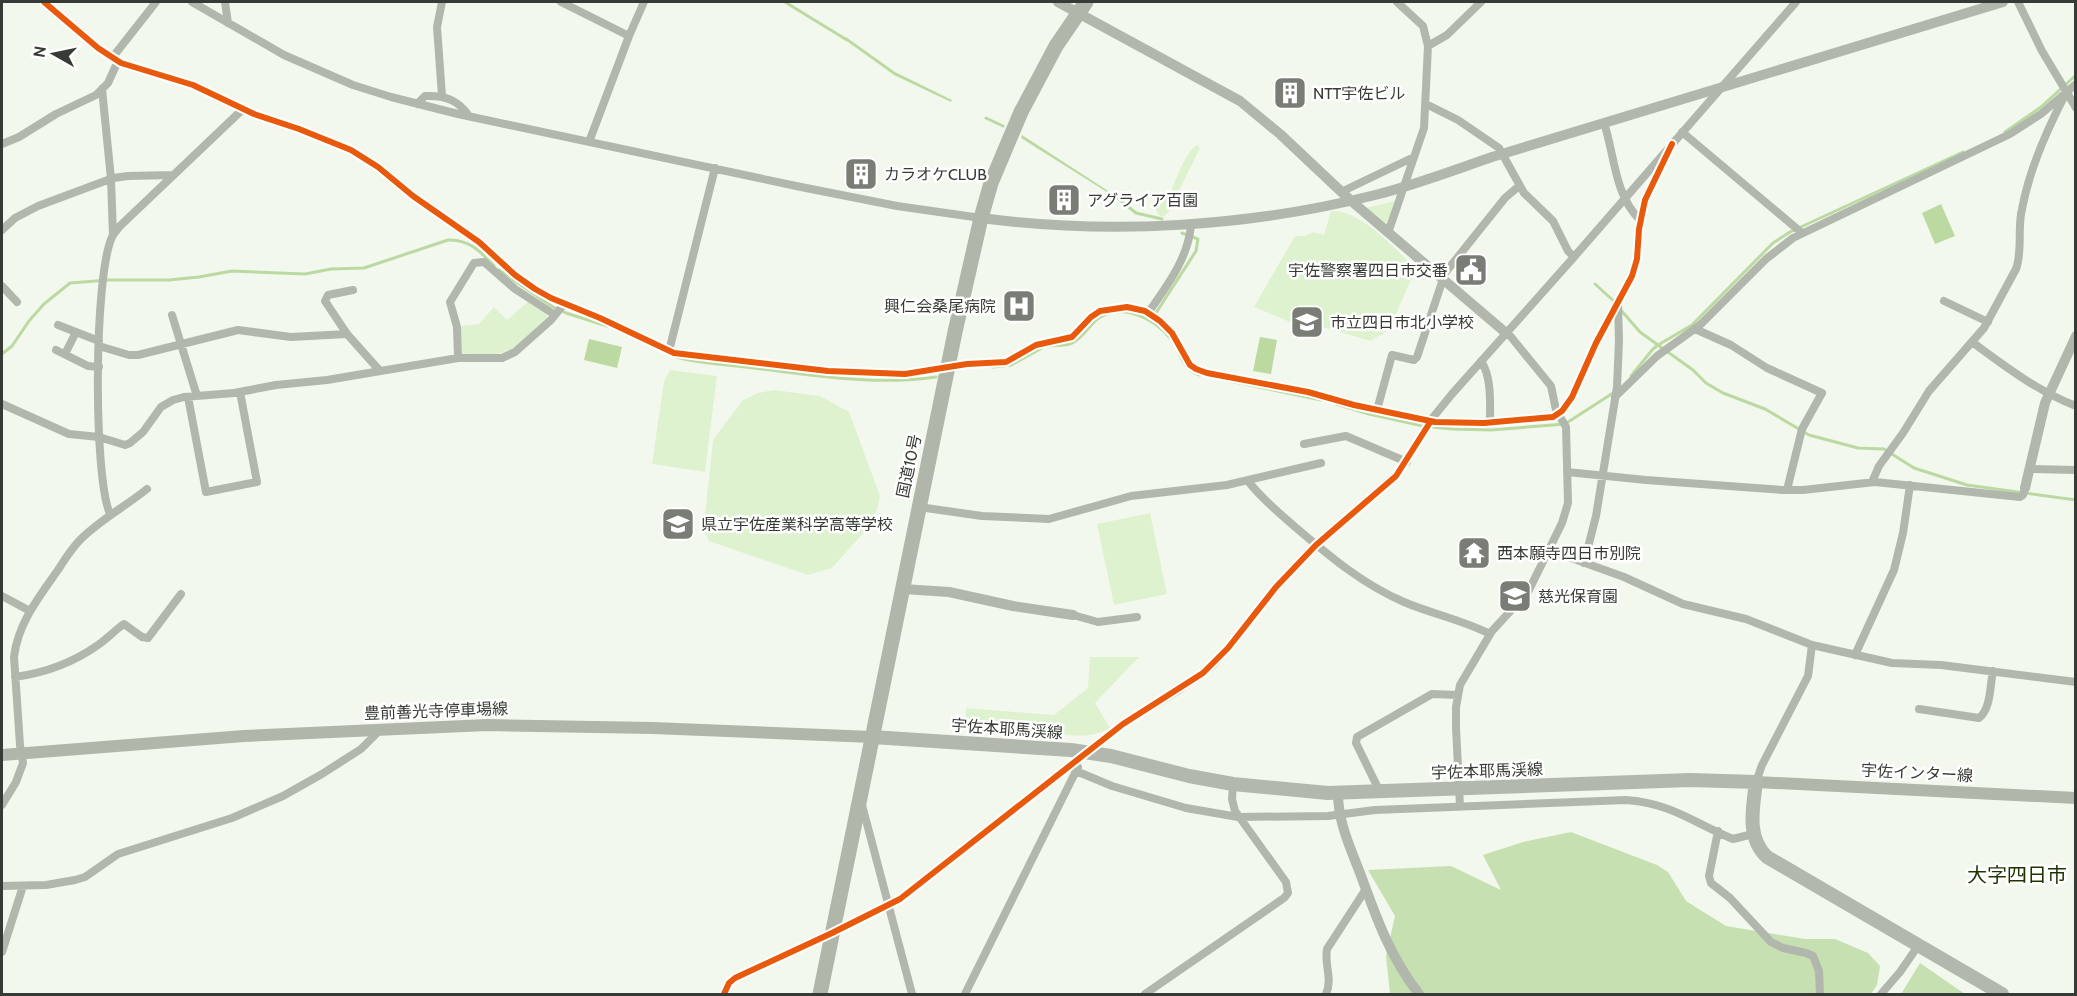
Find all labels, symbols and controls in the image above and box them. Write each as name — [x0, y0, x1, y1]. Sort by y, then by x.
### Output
north arrow — [24, 24, 84, 84]
text: N — [29, 45, 50, 59]
building icon: NTT宇佐ビル — [1272, 75, 1308, 111]
place label: NTT宇佐ビル — [1313, 84, 1405, 103]
building icon: カラオケCLUB — [843, 156, 879, 192]
place label: カラオケCLUB — [884, 165, 987, 184]
building icon: アグライア百園 — [1046, 182, 1082, 218]
place label: アグライア百園 — [1087, 191, 1198, 210]
public building icon: 宇佐警察署四日市交番 — [1453, 252, 1489, 288]
place label: 宇佐警察署四日市交番 — [1288, 261, 1448, 280]
hospital icon: 興仁会桑尾病院 — [1001, 288, 1037, 324]
place label: 興仁会桑尾病院 — [884, 297, 996, 316]
school or university icon: 市立四日市北小学校 — [1289, 304, 1325, 340]
place label: 市立四日市北小学校 — [1330, 313, 1474, 332]
street label: 国道10号 — [893, 433, 925, 499]
school or university icon: 県立宇佐産業科学高等学校 — [660, 506, 696, 542]
place label: 県立宇佐産業科学高等学校 — [701, 515, 893, 534]
temple icon: 西本願寺四日市別院 — [1456, 535, 1492, 571]
place label: 西本願寺四日市別院 — [1497, 544, 1641, 563]
school or university icon: 慈光保育園 — [1497, 578, 1533, 614]
place label: 慈光保育園 — [1538, 587, 1618, 606]
street label: 豊前善光寺停車場線 — [364, 699, 508, 723]
street label: 宇佐本耶馬渓線 — [950, 716, 1064, 742]
street label: 宇佐本耶馬渓線 — [1431, 760, 1543, 782]
street label: 宇佐インター線 — [1861, 761, 1973, 785]
district label: 大字四日市 — [1967, 863, 2067, 887]

